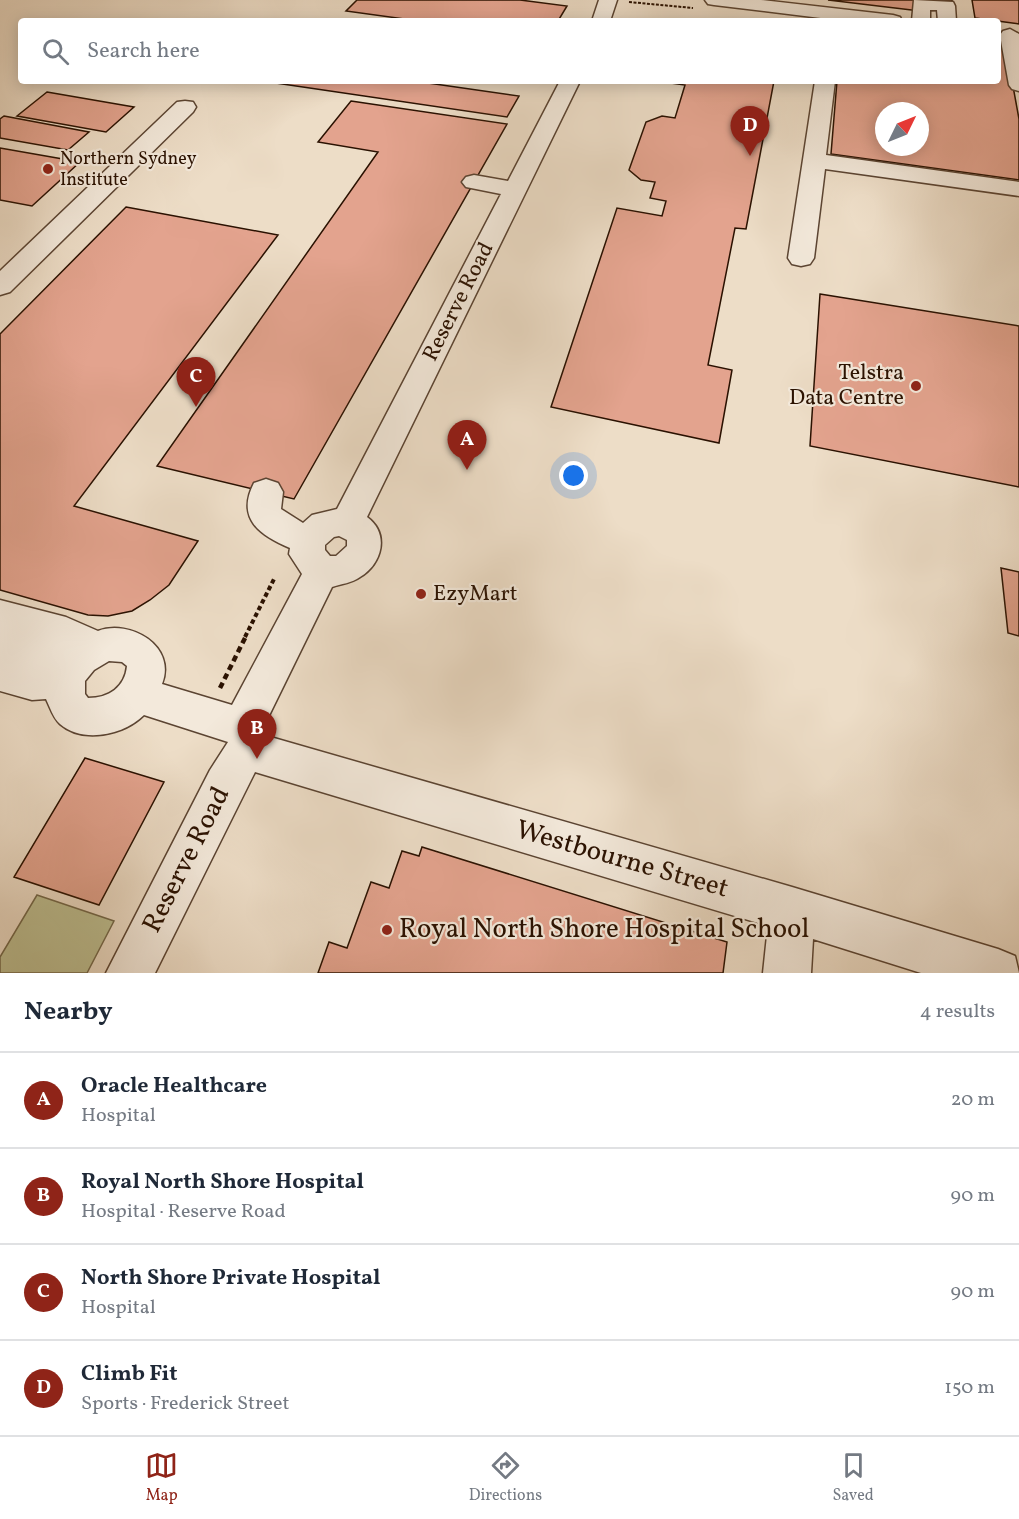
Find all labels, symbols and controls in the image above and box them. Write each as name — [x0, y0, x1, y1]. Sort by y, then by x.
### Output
search box — [18, 18, 1001, 84]
icon: search — [39, 35, 72, 68]
text: Search here — [87, 36, 200, 67]
north arrow — [875, 102, 929, 156]
pin: D — [730, 106, 770, 156]
place label: Northern Sydney Institute — [60, 147, 197, 193]
marker: Northern Sydney Institute — [41, 162, 55, 176]
street label: Reserve Road — [416, 237, 502, 367]
pin: C — [176, 358, 216, 407]
place label: Telstra Data Centre — [789, 358, 904, 414]
marker: Telstra Data Centre — [909, 379, 923, 393]
pin: A — [448, 420, 486, 470]
your location — [559, 461, 588, 490]
place label: EzyMart — [433, 579, 518, 610]
marker: EzyMart — [414, 587, 428, 601]
pin: B — [238, 710, 276, 759]
street label: Reserve Road — [134, 780, 240, 940]
street label: Westbourne Street — [511, 811, 733, 909]
place label: Royal North Shore Hospital School — [399, 911, 809, 949]
marker: Royal North Shore Hospital School — [380, 923, 394, 937]
text: Nearby — [24, 994, 113, 1030]
text: 4 results — [920, 998, 995, 1026]
text: Oracle Healthcare — [81, 1071, 267, 1102]
text: A — [36, 1086, 51, 1114]
text: 20 m — [951, 1086, 995, 1114]
text: Hospital — [81, 1102, 156, 1130]
text: Royal North Shore Hospital — [81, 1167, 364, 1198]
text: B — [37, 1182, 50, 1210]
text: 90 m — [951, 1182, 995, 1210]
text: Hospital · Reserve Road — [81, 1198, 286, 1226]
text: North Shore Private Hospital — [81, 1263, 381, 1294]
text: C — [37, 1278, 50, 1306]
text: 90 m — [951, 1278, 995, 1306]
text: Hospital — [81, 1294, 156, 1322]
text: Climb Fit — [81, 1359, 178, 1390]
text: D — [36, 1374, 51, 1402]
text: 150 m — [944, 1374, 995, 1402]
text: Sports · Frederick Street — [81, 1390, 289, 1418]
tab: Map — [145, 1449, 178, 1507]
tab: Directions — [469, 1449, 542, 1507]
tab: Saved — [833, 1449, 874, 1507]

